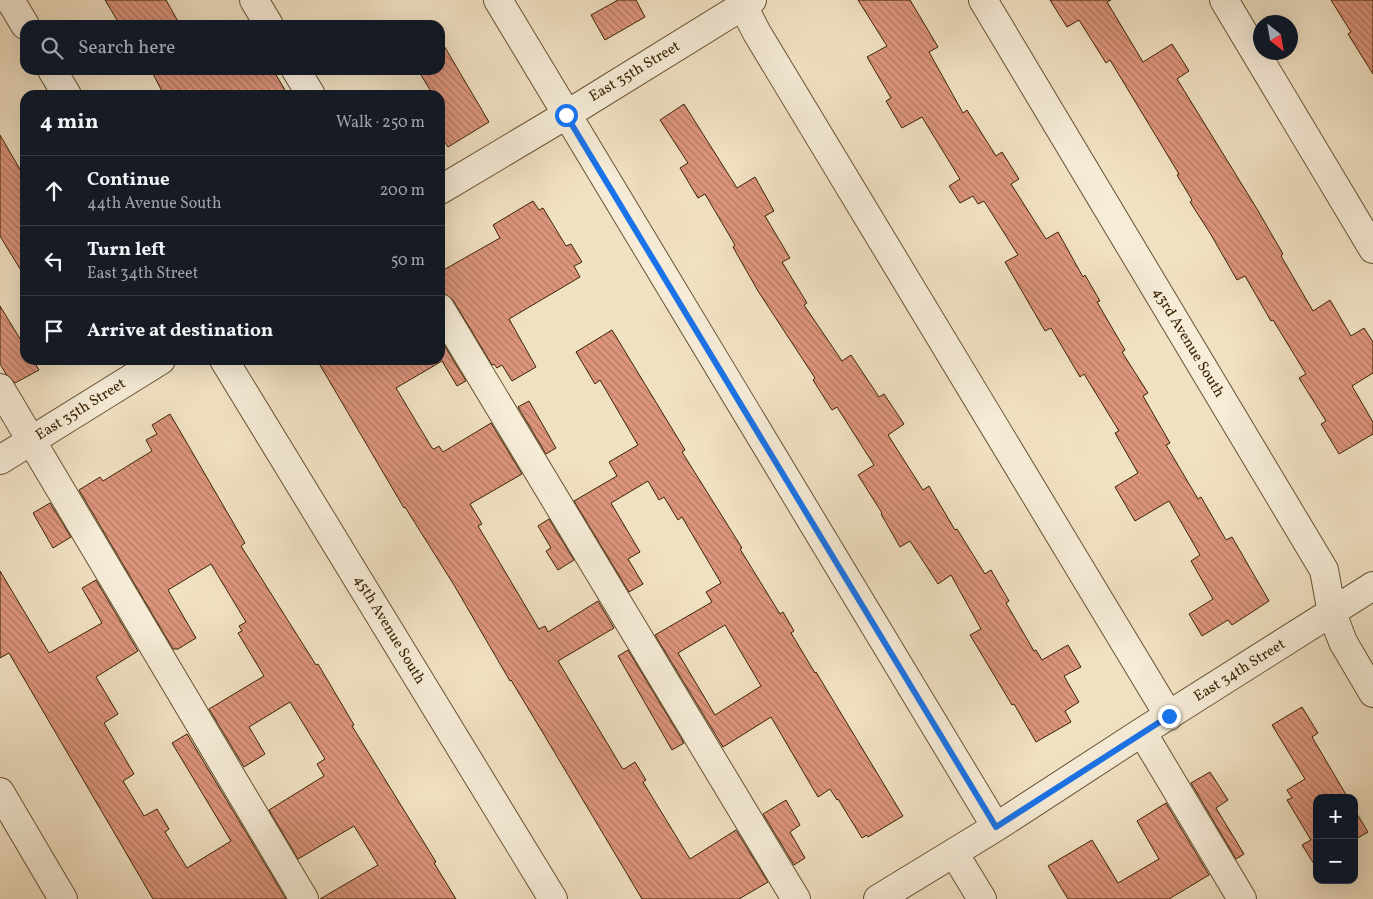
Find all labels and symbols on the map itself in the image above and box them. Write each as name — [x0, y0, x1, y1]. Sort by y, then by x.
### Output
north arrow — [1253, 15, 1298, 60]
street label: East 35th Street — [586, 37, 684, 107]
route start — [555, 104, 578, 127]
street label: 43rd Avenue South — [1147, 284, 1229, 402]
street label: East 35th Street — [32, 374, 130, 446]
street label: 45th Avenue South — [348, 571, 430, 689]
street label: East 34th Street — [1190, 634, 1290, 708]
route end — [1158, 705, 1181, 728]

